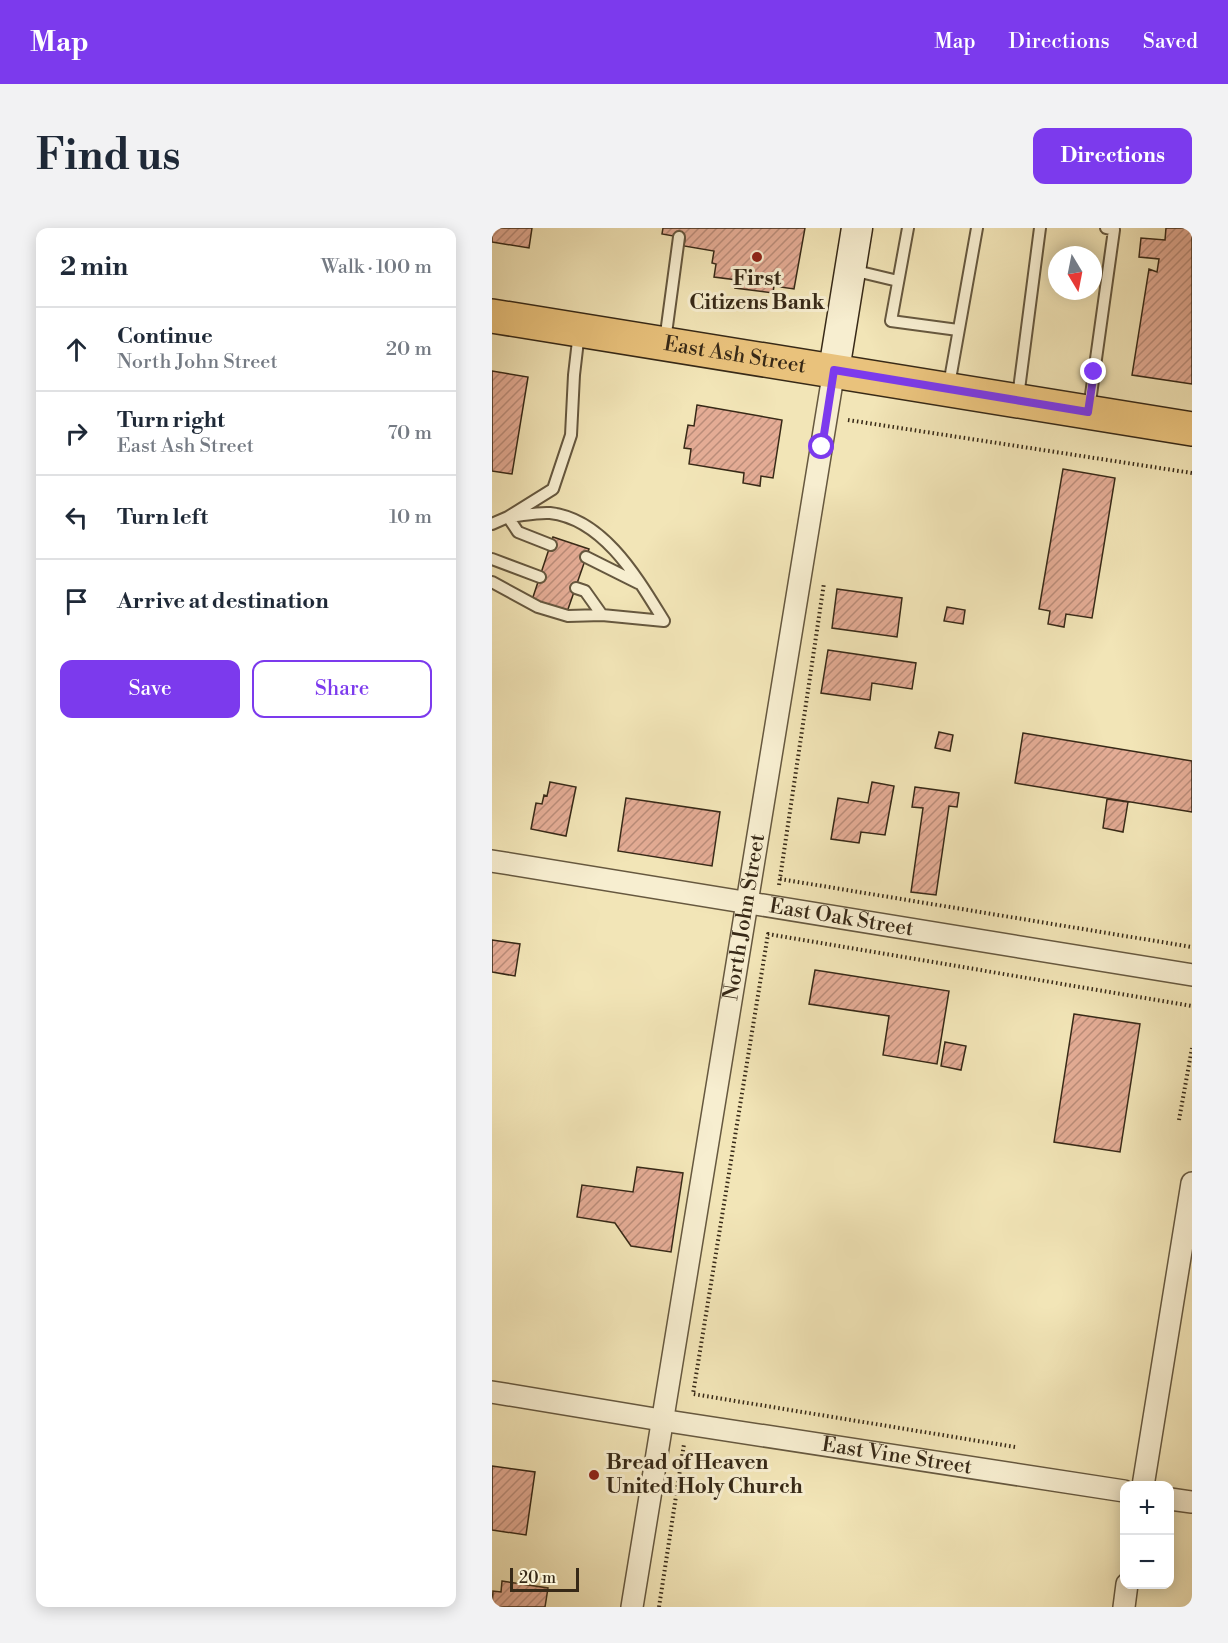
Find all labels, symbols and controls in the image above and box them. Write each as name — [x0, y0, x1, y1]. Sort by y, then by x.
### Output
text: Map — [30, 25, 89, 60]
text: Map — [934, 29, 976, 55]
text: Directions — [1009, 29, 1110, 55]
text: Saved — [1143, 29, 1198, 55]
button: Directions — [1033, 128, 1192, 184]
text: Find us — [36, 130, 180, 183]
north arrow — [1048, 246, 1102, 300]
marker: First Citizens Bank — [750, 250, 764, 264]
text: 2 min — [60, 251, 128, 283]
text: Walk · 100 m — [321, 255, 432, 280]
place label: First Citizens Bank — [689, 266, 826, 316]
text: Continue — [117, 323, 213, 350]
street label: East Ash Street — [662, 331, 808, 380]
icon: ahead — [60, 333, 93, 366]
text: 20 m — [386, 337, 432, 362]
text: North John Street — [117, 350, 278, 375]
route end — [1080, 358, 1106, 384]
text: Turn right — [117, 407, 225, 434]
icon: right — [60, 417, 93, 450]
text: 70 m — [388, 421, 432, 446]
route start — [808, 433, 834, 459]
text: East Ash Street — [117, 434, 254, 459]
icon: left — [60, 501, 93, 534]
text: Turn left — [117, 504, 208, 531]
text: 10 m — [389, 505, 432, 530]
icon: arrive — [60, 585, 93, 618]
text: Arrive at destination — [117, 588, 329, 615]
button: Save — [60, 660, 240, 718]
button: Share — [252, 660, 432, 718]
street label: North John Street — [718, 831, 771, 1002]
street label: East Oak Street — [767, 893, 916, 943]
street label: East Vine Street — [820, 1432, 974, 1481]
place label: Bread of Heaven United Holy Church — [606, 1450, 803, 1500]
marker: Bread of Heaven United Holy Church — [587, 1468, 601, 1482]
map controls — [1120, 1481, 1174, 1589]
button: + — [1120, 1481, 1174, 1535]
button: − — [1120, 1535, 1174, 1589]
scale bar — [510, 1565, 579, 1592]
text: 20 m — [519, 1568, 556, 1588]

